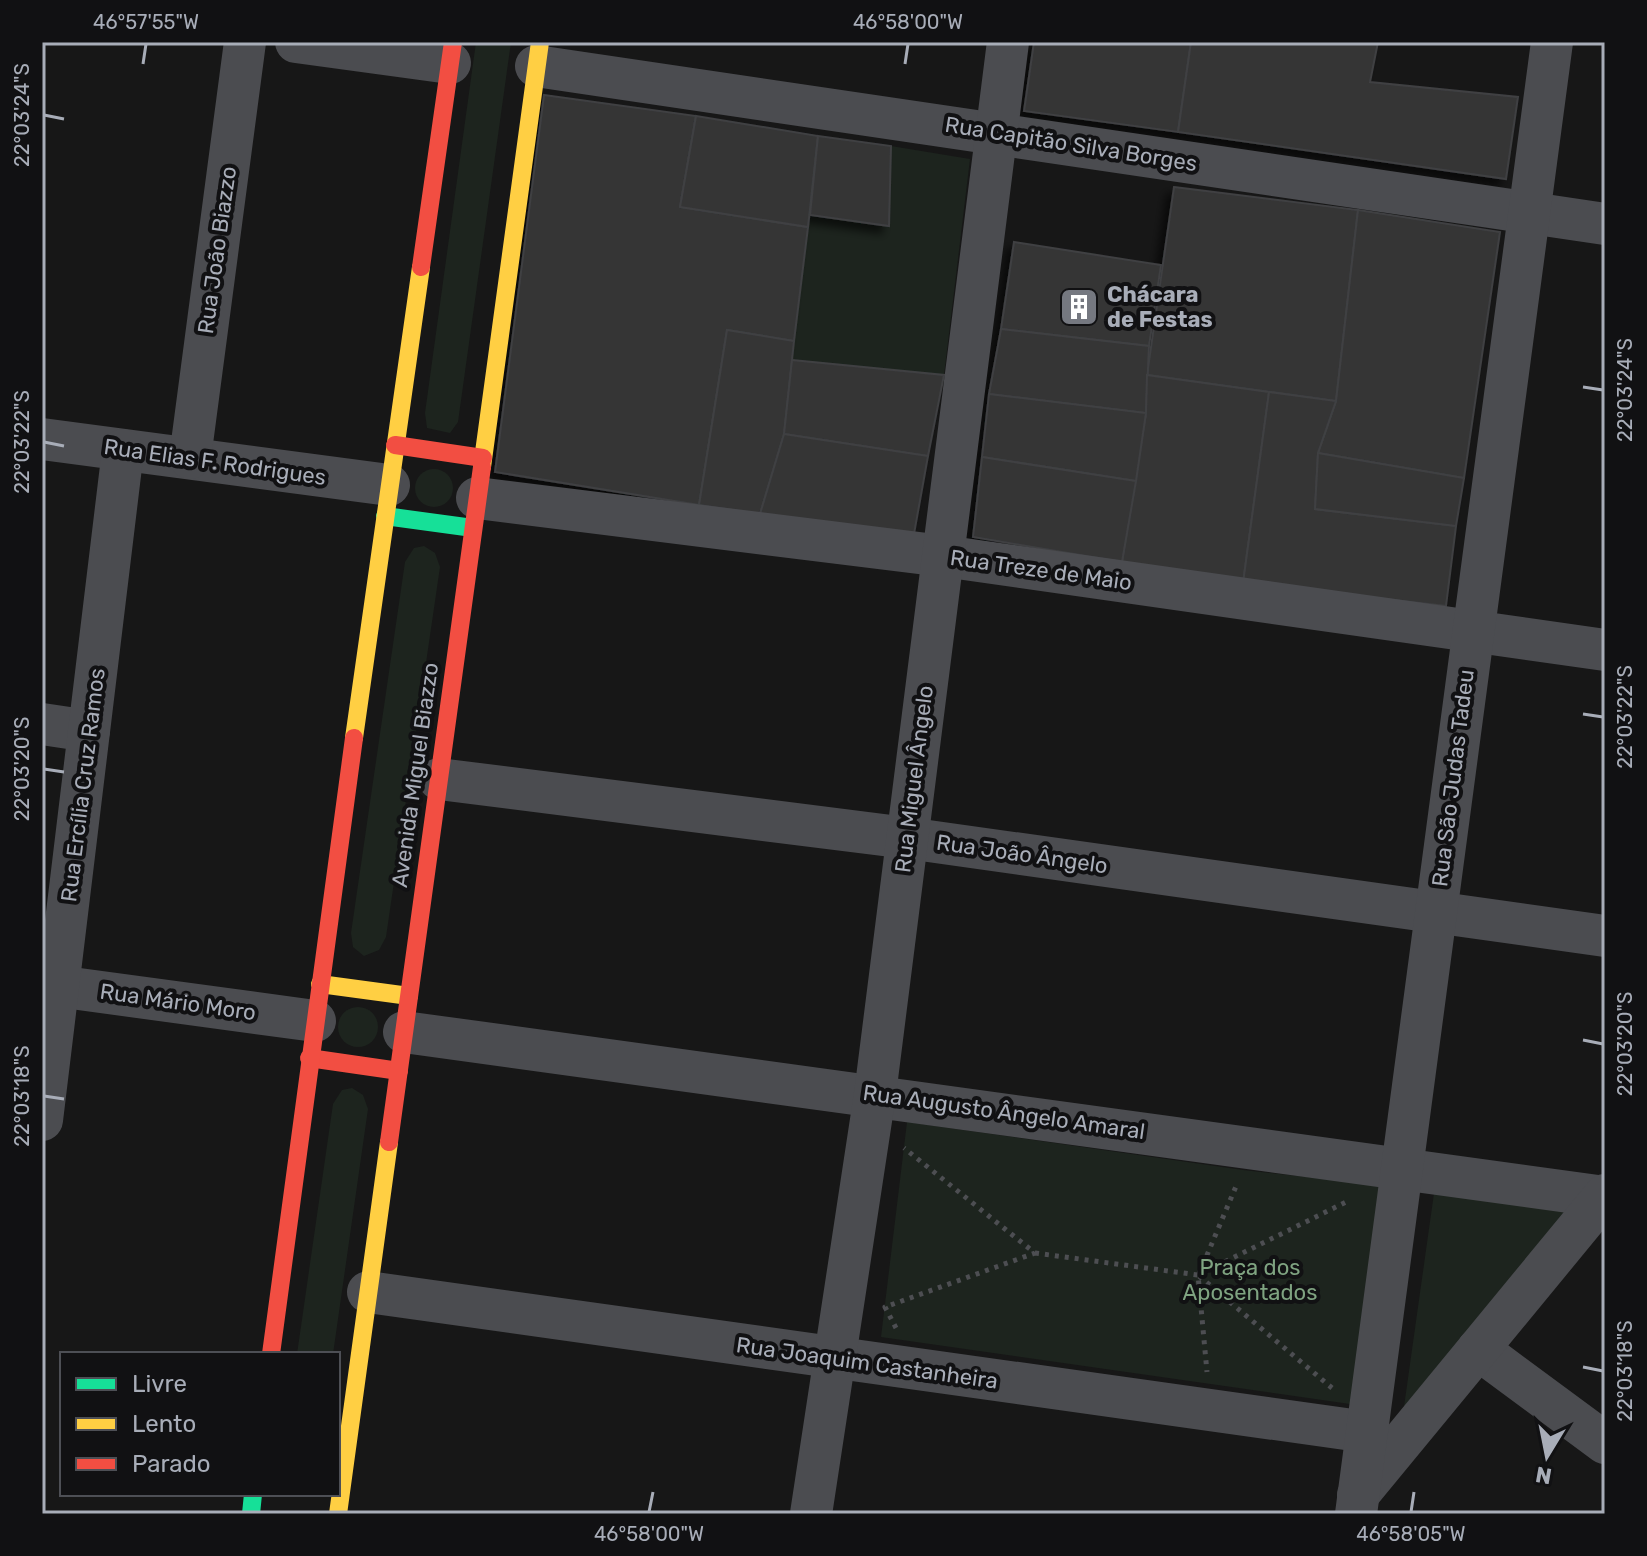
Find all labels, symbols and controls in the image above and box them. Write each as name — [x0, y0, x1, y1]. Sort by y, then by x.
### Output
text: 46°57'55"W — [93, 10, 199, 34]
text: 46°58'00"W — [853, 10, 963, 34]
text: 22°03'24"S — [10, 63, 34, 167]
street label: Rua Capitão Silva Borges — [943, 111, 1199, 177]
street label: Rua João Biazzo — [192, 164, 242, 336]
place label: Chácara de Festas — [1107, 281, 1213, 333]
building icon: Chácara de Festas — [1058, 286, 1100, 328]
text: 22°03'24"S — [1613, 338, 1637, 442]
text: 22°03'22"S — [10, 390, 34, 494]
street label: Rua Elias F. Rodrigues — [102, 433, 328, 491]
street label: Rua Treze de Maio — [948, 544, 1134, 596]
street label: Avenida Miguel Biazzo — [386, 661, 444, 889]
text: 22°03'22"S — [1613, 665, 1637, 769]
street label: Rua Ercília Cruz Ramos — [55, 667, 111, 903]
street label: Rua São Judas Tadeu — [1426, 668, 1480, 888]
street label: Rua Miguel Ângelo — [889, 684, 939, 874]
text: 22°03'20"S — [10, 717, 34, 821]
street label: Rua João Ângelo — [935, 829, 1109, 879]
street label: Rua Mário Moro — [98, 978, 258, 1026]
text: 22°03'20"S — [1613, 992, 1637, 1096]
text: 22°03'18"S — [10, 1045, 34, 1147]
street label: Rua Augusto Ângelo Amaral — [861, 1079, 1147, 1145]
park label: Praça dos Aposentados — [1183, 1254, 1317, 1306]
text: 22°03'18"S — [1613, 1320, 1637, 1422]
street label: Rua Joaquim Castanheira — [734, 1331, 1000, 1395]
legend — [60, 1352, 340, 1496]
text: Livre — [132, 1370, 187, 1398]
text: Lento — [132, 1410, 196, 1438]
north arrow — [1507, 1416, 1587, 1496]
text: Parado — [132, 1450, 211, 1478]
text: N — [1533, 1461, 1554, 1490]
text: 46°58'00"W — [594, 1522, 704, 1546]
text: 46°58'05"W — [1356, 1522, 1466, 1546]

